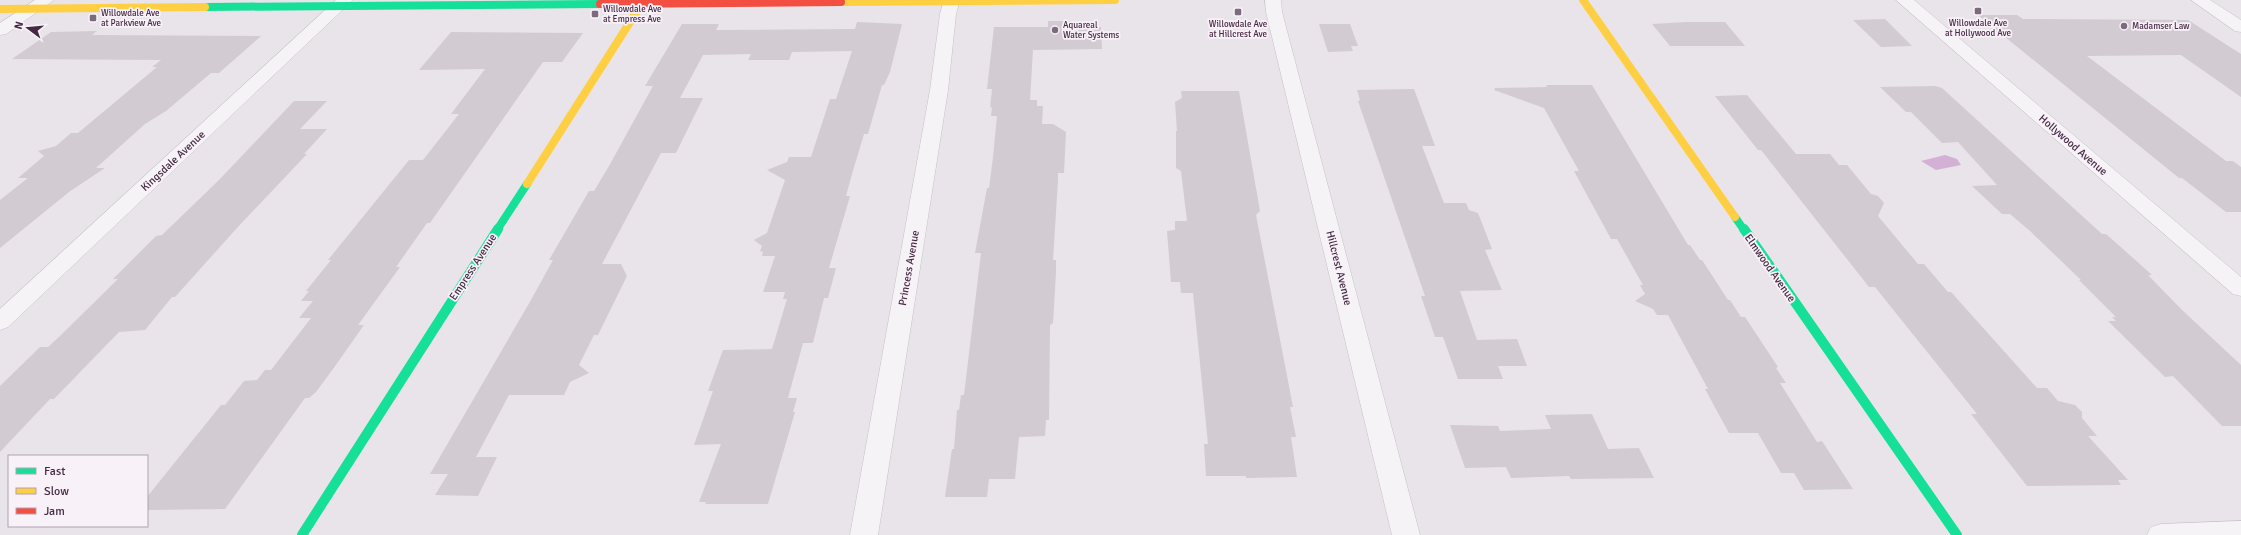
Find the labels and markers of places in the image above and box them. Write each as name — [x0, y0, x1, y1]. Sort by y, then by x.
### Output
place label: Willowdale Ave at Empress Ave — [603, 4, 662, 25]
marker: Willowdale Ave at Hollywood Ave — [1973, 6, 1983, 16]
marker: Willowdale Ave at Hillcrest Ave — [1233, 7, 1243, 17]
place label: Willowdale Ave at Parkview Ave — [101, 8, 162, 29]
marker: Willowdale Ave at Empress Ave — [590, 9, 600, 19]
marker: Willowdale Ave at Parkview Ave — [88, 13, 98, 23]
place label: Willowdale Ave at Hollywood Ave — [1945, 18, 2011, 39]
place label: Willowdale Ave at Hillcrest Ave — [1209, 19, 1268, 40]
place label: Aquareal Water Systems — [1063, 20, 1119, 41]
marker: Madamser Law — [2119, 21, 2129, 31]
place label: Madamser Law — [2132, 21, 2190, 32]
marker: Aquareal Water Systems — [1050, 25, 1060, 35]

